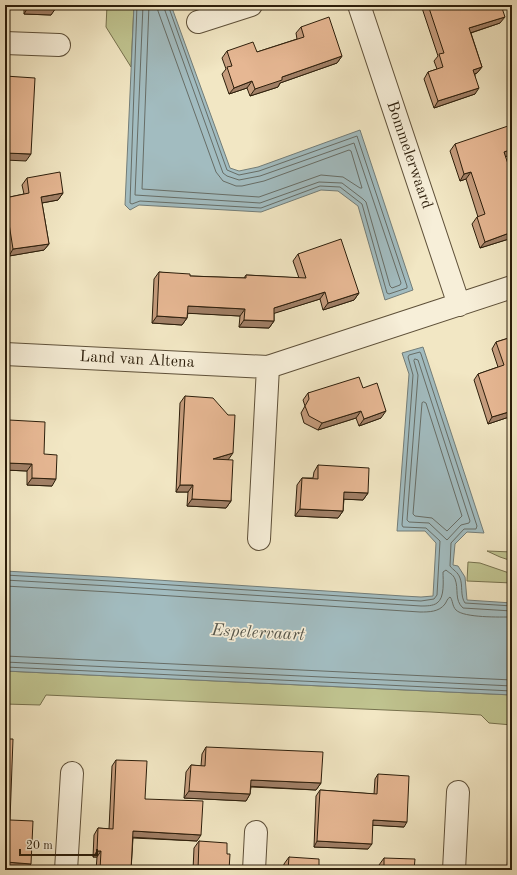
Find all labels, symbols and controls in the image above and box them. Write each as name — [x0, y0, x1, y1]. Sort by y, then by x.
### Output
street label: Bommelerwaard — [383, 99, 435, 211]
street label: Land van Altena — [79, 349, 195, 371]
water label: Espelervaart — [210, 622, 306, 644]
scale bar — [20, 831, 97, 857]
text: 20 m — [26, 840, 53, 852]

